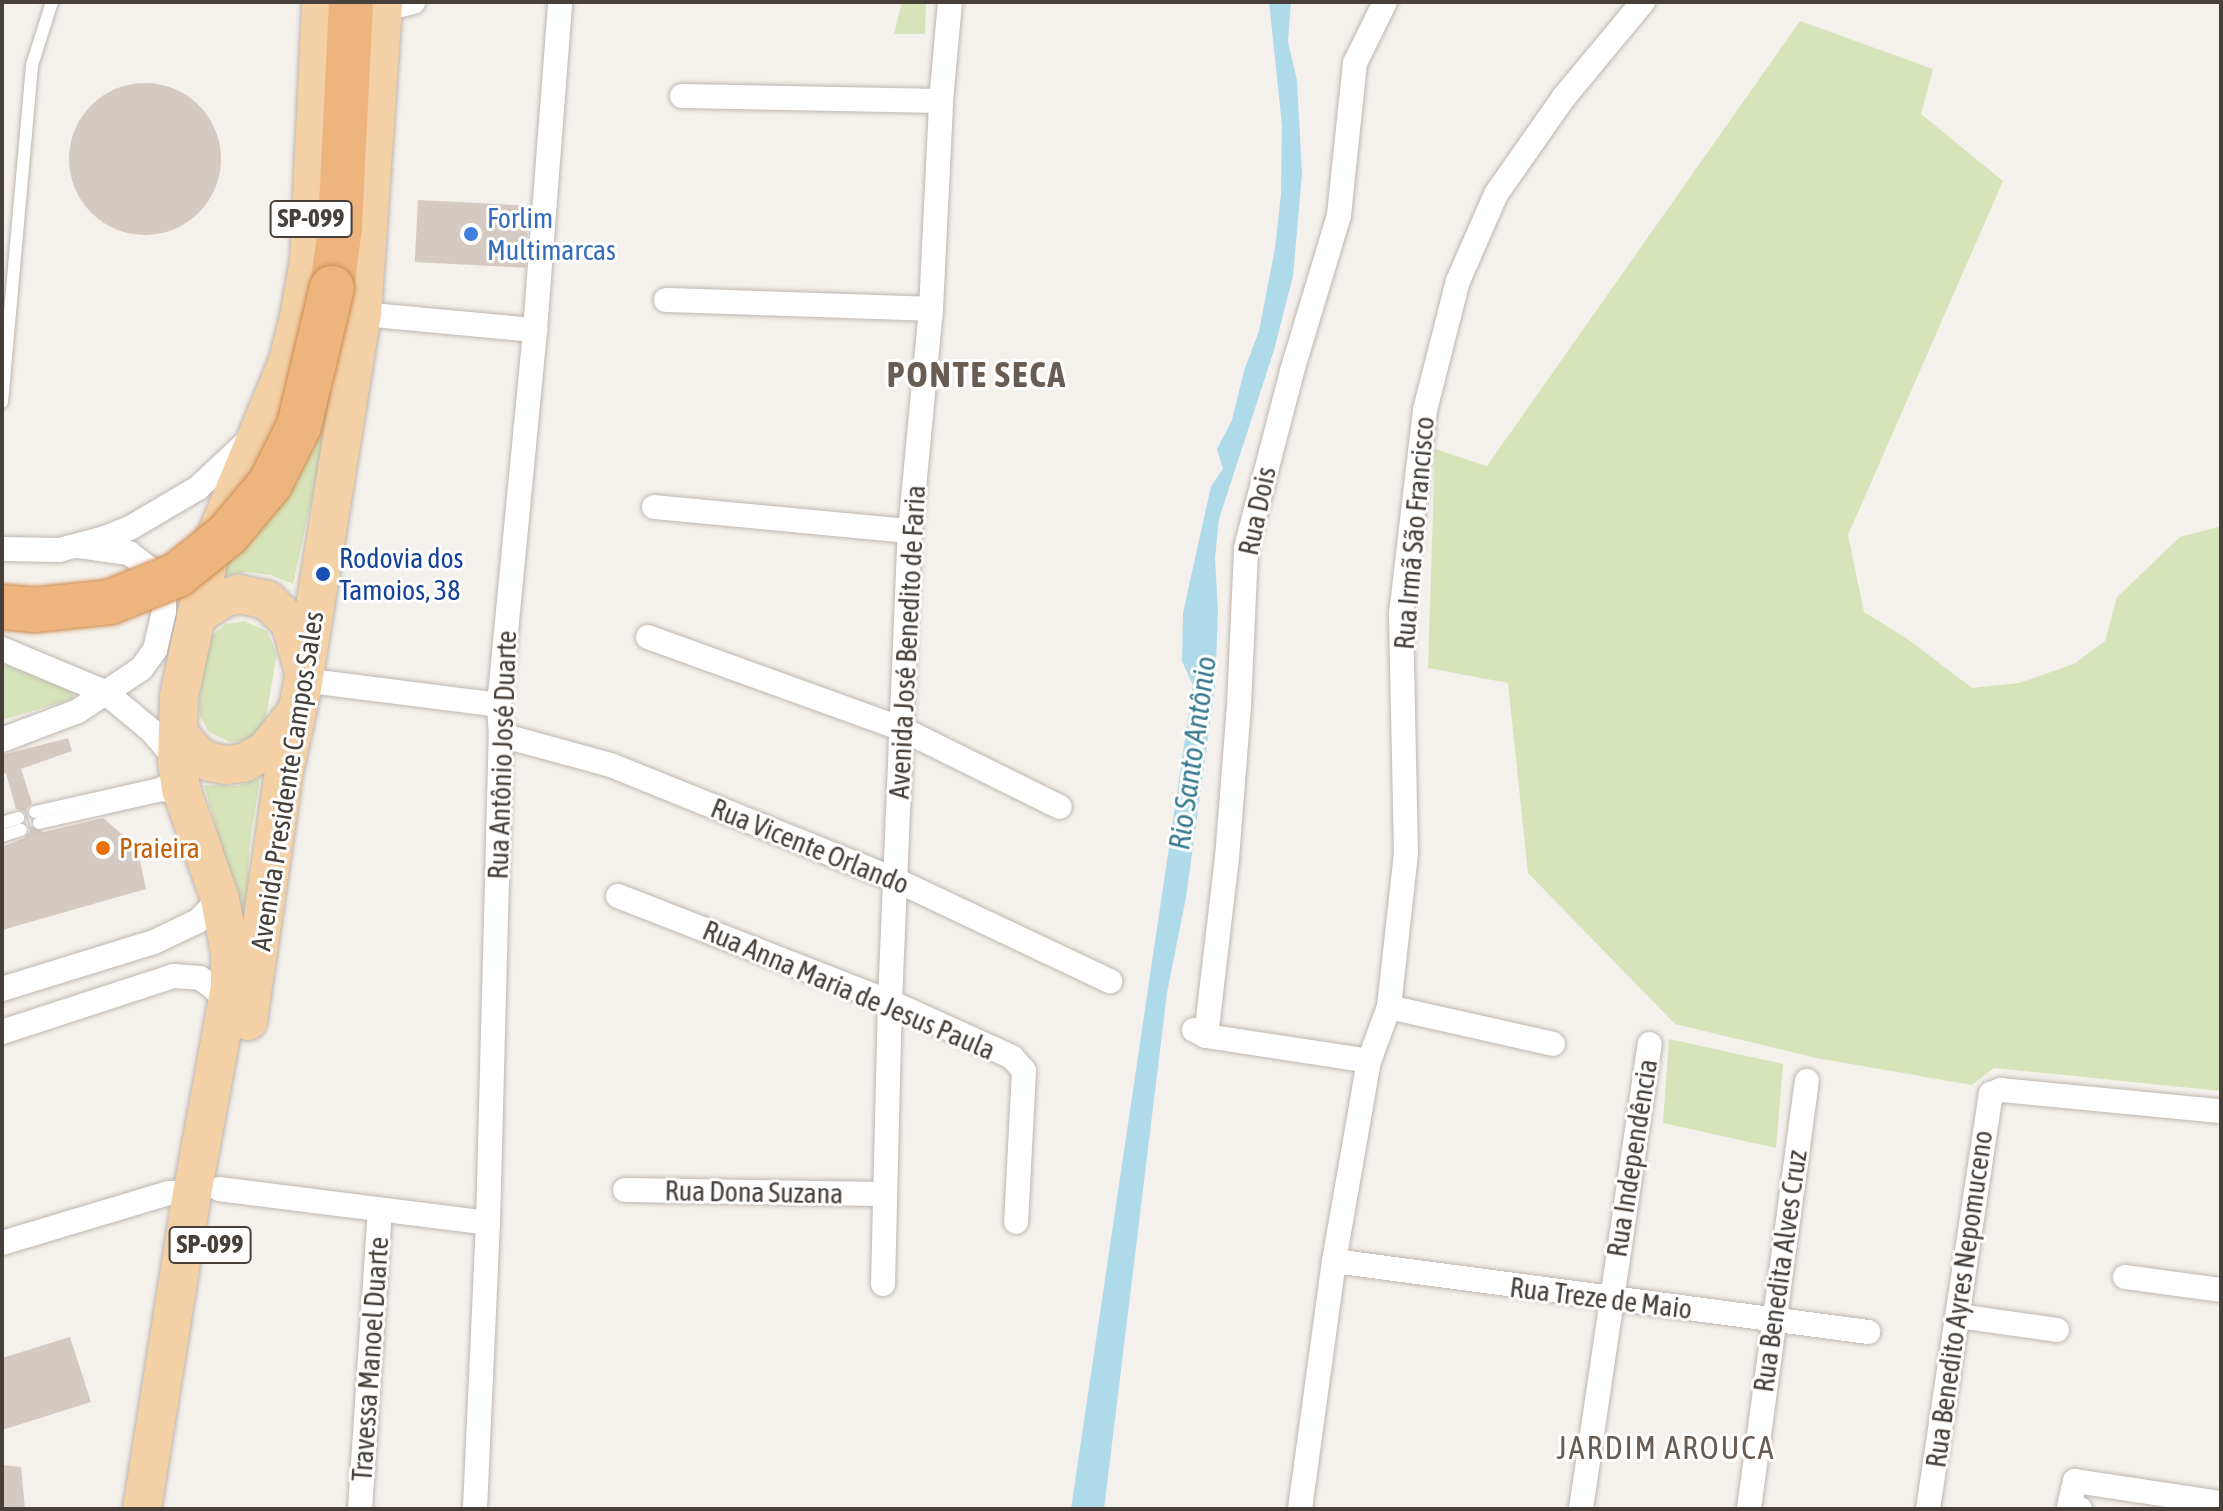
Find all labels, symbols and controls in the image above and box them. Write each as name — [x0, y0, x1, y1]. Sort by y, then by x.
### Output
road number: SP-099 — [269, 197, 353, 241]
place label: Forlim Multimarcas — [487, 201, 616, 267]
marker: Forlim Multimarcas — [462, 225, 480, 243]
district label: PONTE SECA — [887, 353, 1067, 397]
street label: Rua Irmã São Francisco — [1387, 415, 1441, 651]
street label: Rua Dois — [1231, 464, 1283, 558]
street label: Avenida José Benedito de Faria — [882, 484, 932, 800]
place label: Rodovia dos Tamoios, 38 — [339, 541, 463, 607]
marker: Rodovia dos Tamoios, 38 — [314, 565, 332, 583]
street label: Avenida Presidente Campos Sales — [244, 609, 330, 953]
street label: Rua Antônio José Duarte — [481, 630, 523, 880]
water label: Rio Santo Antônio — [1161, 654, 1223, 852]
street label: Rua Vicente Orlando — [706, 791, 914, 901]
place label: Praieira — [119, 831, 200, 865]
marker: Praieira — [94, 839, 112, 857]
street label: Rua Anna Maria de Jesus Paula — [698, 913, 1000, 1067]
street label: Rua Independência — [1600, 1057, 1664, 1259]
street label: Rua Benedito Ayres Nepomuceno — [1919, 1128, 1999, 1470]
street label: Rua Benedita Alves Cruz — [1746, 1148, 1814, 1394]
street label: Rua Dona Suzana — [664, 1174, 844, 1210]
road number: SP-099 — [168, 1223, 252, 1267]
street label: Travessa Manoel Duarte — [345, 1236, 395, 1482]
street label: Rua Treze de Maio — [1508, 1270, 1694, 1326]
district label: JARDIM AROUCA — [1557, 1429, 1775, 1467]

